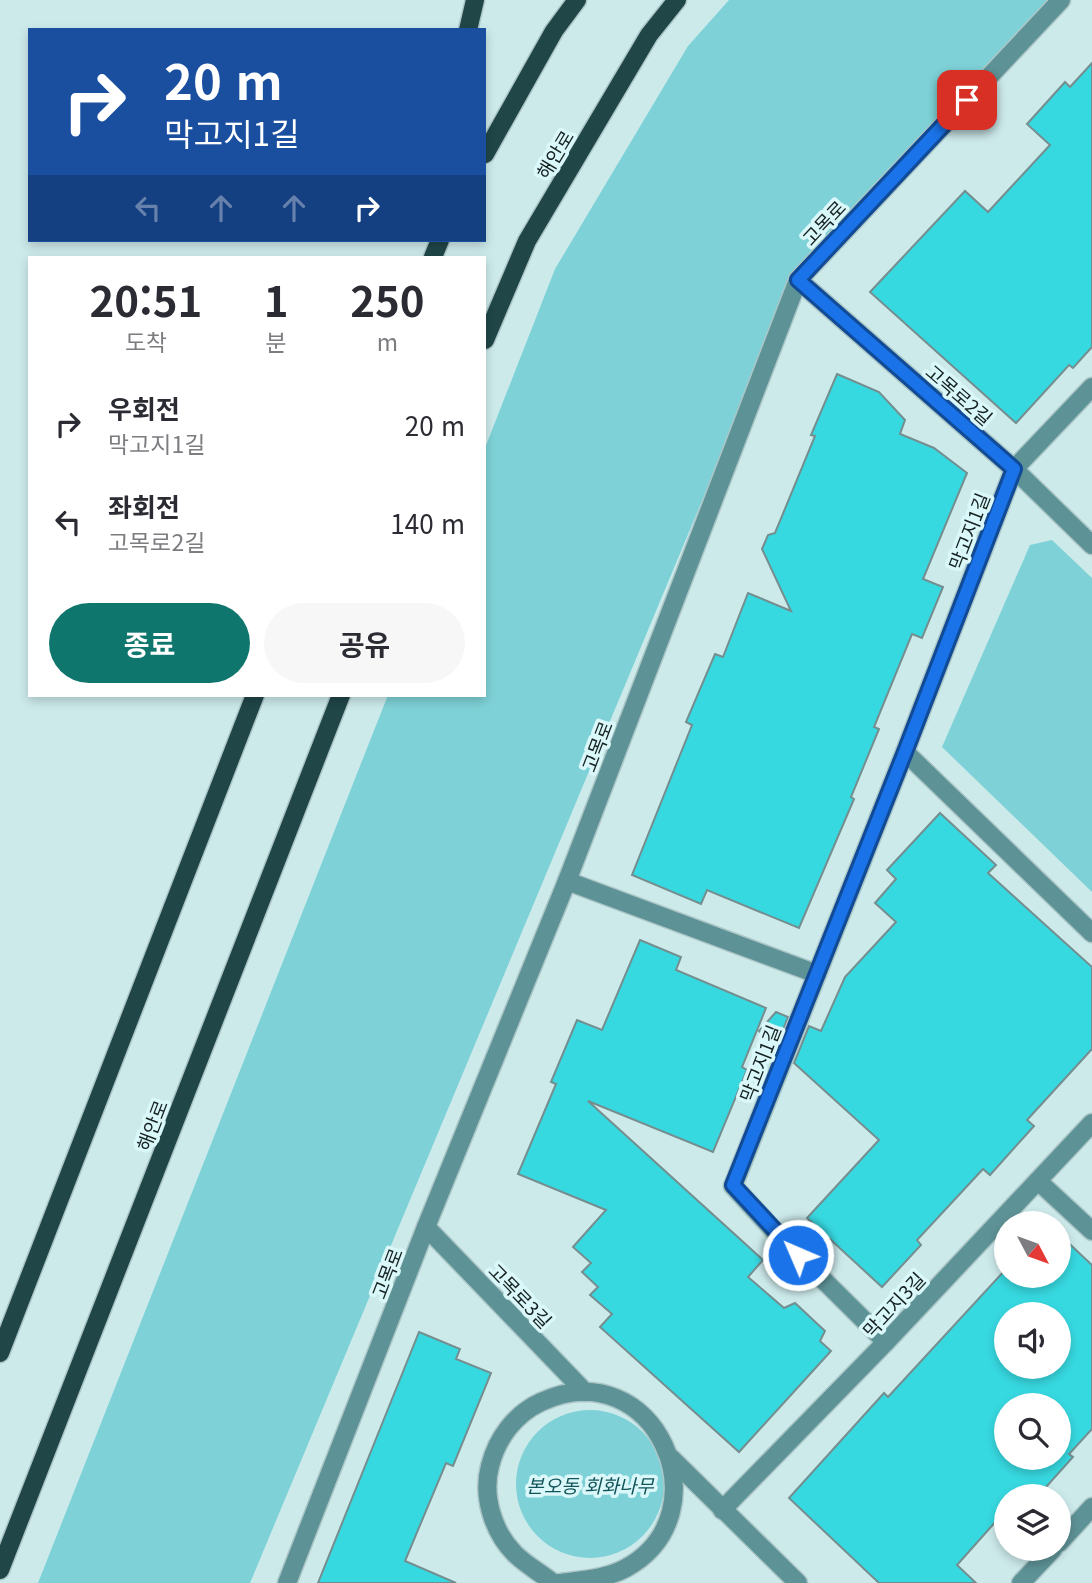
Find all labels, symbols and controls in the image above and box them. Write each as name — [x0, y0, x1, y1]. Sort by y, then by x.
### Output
text: 20 m — [164, 43, 283, 114]
icon: right — [49, 56, 140, 147]
pin — [937, 70, 997, 130]
icon: arrive — [948, 81, 986, 119]
text: 막고지1길 — [164, 109, 300, 155]
street label: 해안로 — [529, 125, 579, 183]
icon: left — [129, 189, 167, 227]
icon: ahead — [202, 189, 240, 227]
icon: ahead — [275, 189, 313, 227]
icon: right — [348, 189, 386, 227]
street label: 고목로 — [795, 194, 851, 250]
text: 20:51 — [90, 268, 202, 329]
text: 1 — [264, 268, 289, 329]
text: 250 — [350, 268, 424, 329]
text: 도착 — [125, 324, 167, 358]
text: 분 — [266, 324, 287, 358]
text: m — [377, 324, 398, 358]
street label: 고목로2길 — [921, 357, 999, 431]
text: 우회전 — [108, 389, 180, 426]
icon: right — [49, 405, 87, 443]
text: 20 m — [405, 406, 465, 443]
text: 막고지1길 — [108, 426, 205, 460]
text: 좌회전 — [108, 487, 180, 524]
street label: 막고지1길 — [941, 489, 995, 573]
icon: left — [49, 503, 87, 541]
text: 140 m — [390, 504, 465, 541]
text: 고목로2길 — [108, 524, 205, 558]
button: 종료 — [49, 603, 250, 683]
button: 공유 — [264, 603, 465, 683]
street label: 고목로 — [574, 717, 618, 775]
street label: 막고지1길 — [732, 1021, 786, 1105]
street label: 해안로 — [129, 1096, 173, 1154]
north arrow — [994, 1211, 1071, 1288]
map controls — [994, 1211, 1071, 1561]
position arrow — [761, 1218, 835, 1292]
street label: 고목로 — [364, 1244, 408, 1302]
street label: 고목로3길 — [483, 1257, 559, 1333]
street label: 막고지3길 — [856, 1265, 930, 1343]
button: sound — [994, 1302, 1071, 1379]
button: search — [994, 1393, 1071, 1470]
park label: 본오동 회화나무 — [526, 1471, 655, 1498]
button: layers — [994, 1484, 1071, 1561]

